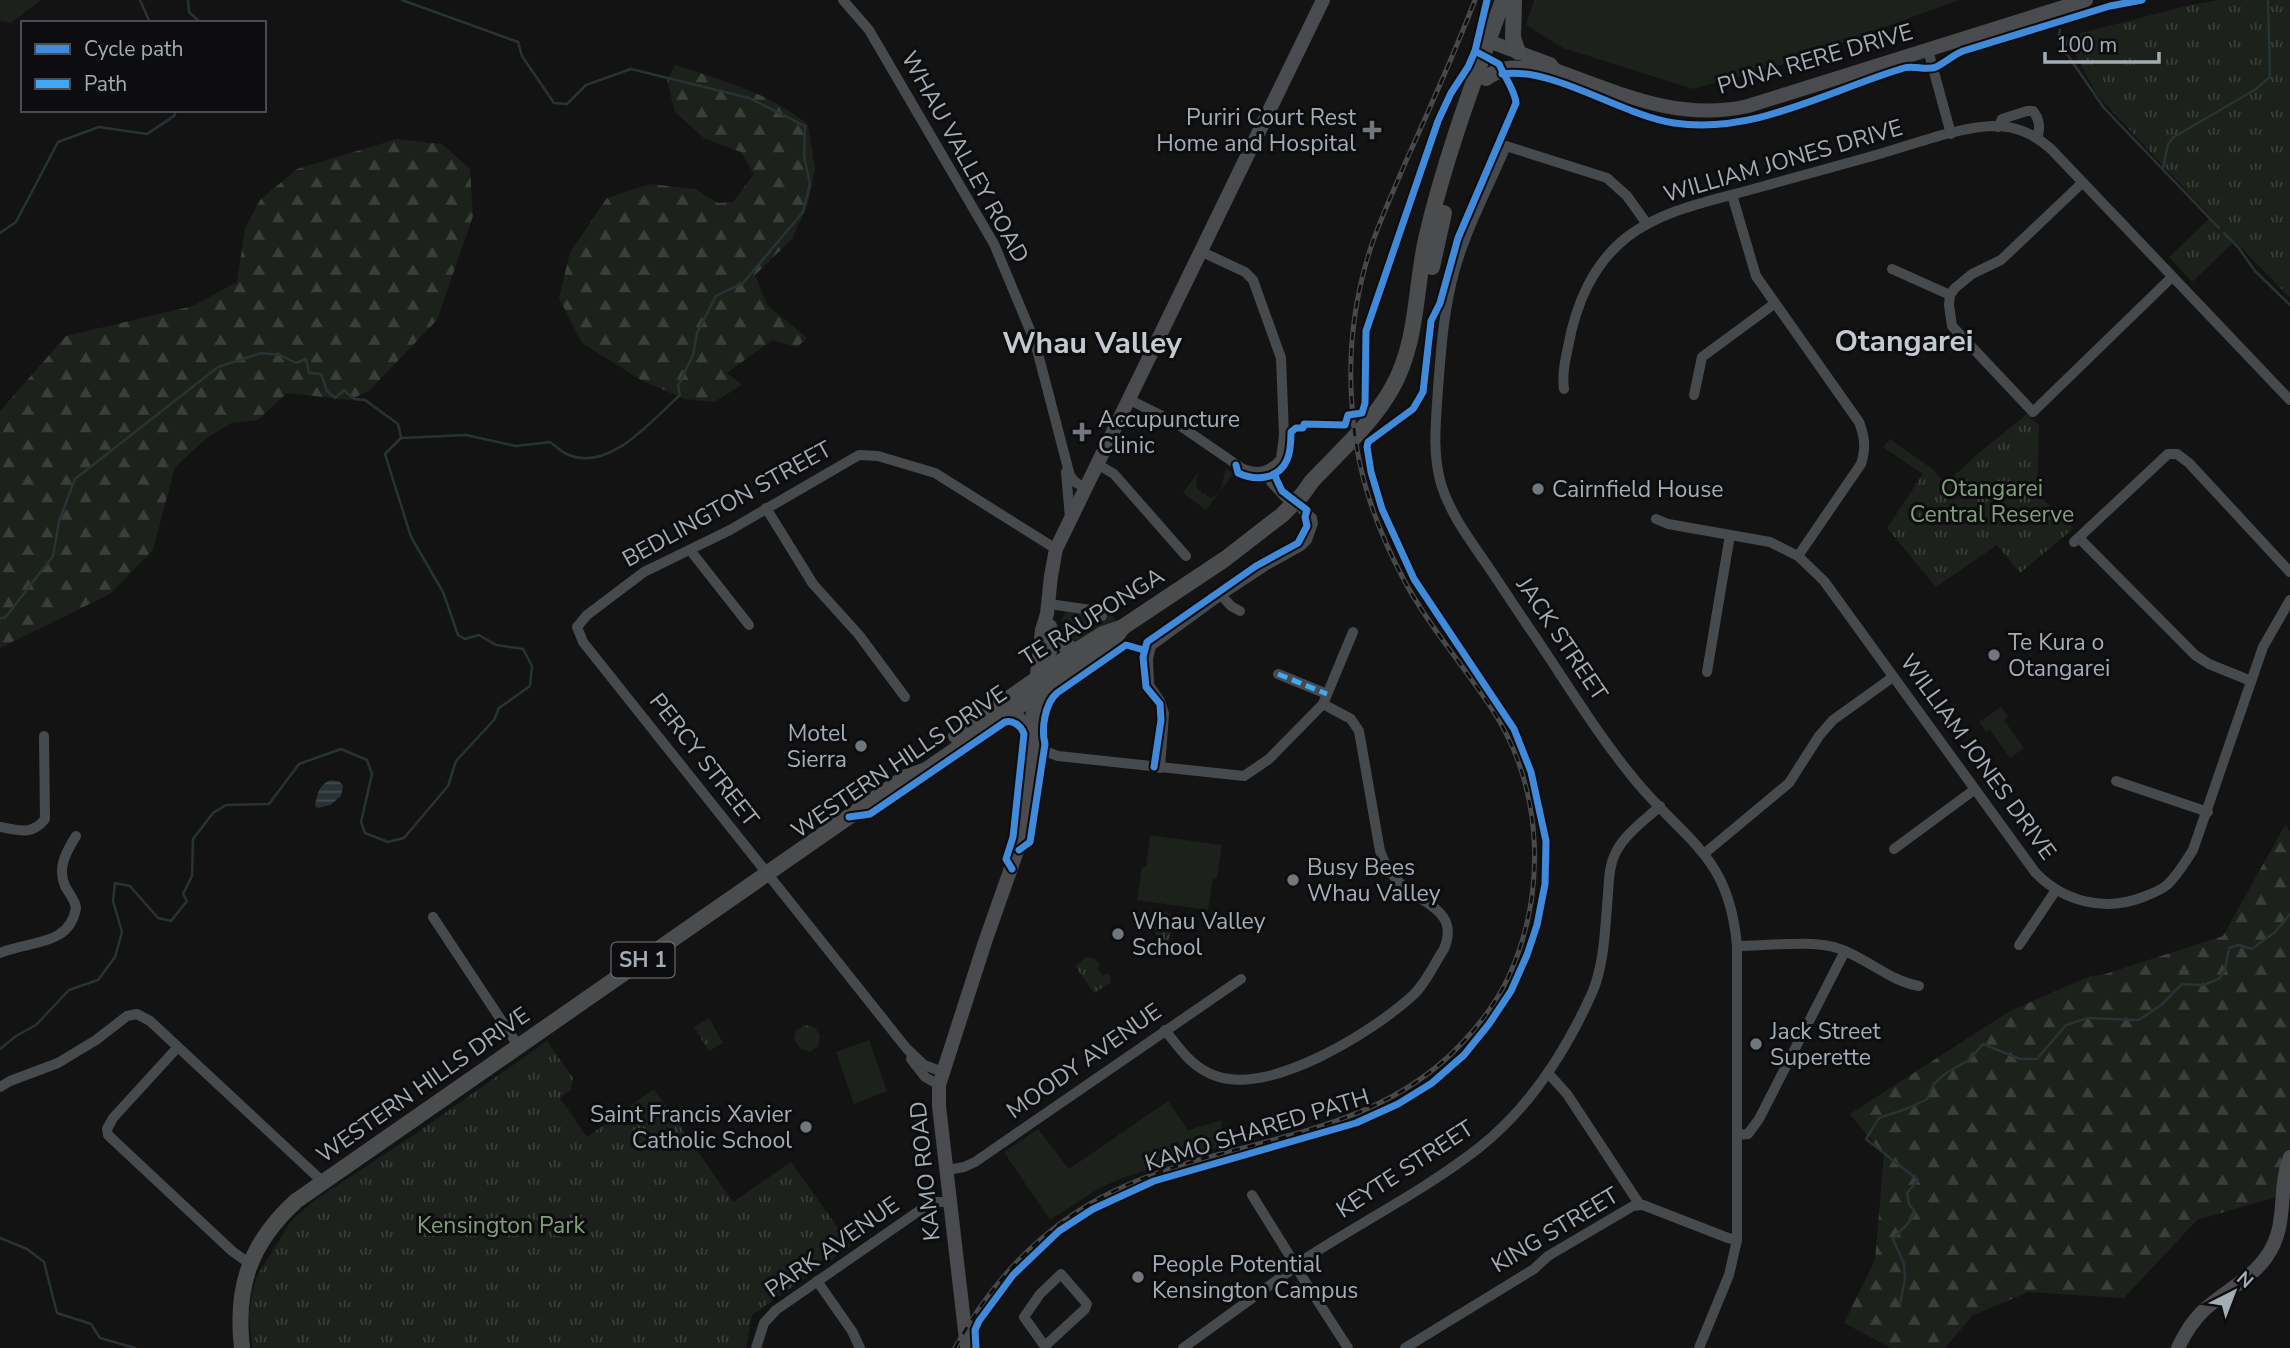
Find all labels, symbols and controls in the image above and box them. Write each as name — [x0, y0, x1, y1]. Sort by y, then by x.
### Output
street label: PUNA RERE DRIVE — [1714, 16, 1916, 102]
legend — [21, 21, 266, 112]
scale bar — [2045, 21, 2159, 65]
text: 100 m — [2056, 31, 2117, 59]
text: Cycle path — [84, 35, 183, 63]
street label: WHAU VALLEY ROAD — [894, 45, 1036, 269]
text: Path — [84, 70, 127, 98]
place label: Puriri Court Rest Home and Hospital — [1156, 102, 1357, 159]
street label: WILLIAM JONES DRIVE — [1660, 112, 1906, 210]
marker: Puriri Court Rest Home and Hospital — [1362, 120, 1382, 140]
district label: Otangarei — [1835, 321, 1974, 362]
district label: Whau Valley — [1002, 323, 1182, 364]
place label: Accupuncture Clinic — [1098, 404, 1240, 461]
marker: Accupuncture Clinic — [1072, 422, 1092, 442]
street label: BEDLINGTON STREET — [617, 433, 837, 574]
park label: Otangarei Central Reserve — [1910, 473, 2074, 530]
place label: Cairnfield House — [1552, 474, 1724, 505]
marker: Cairnfield House — [1530, 481, 1546, 497]
street label: TE RAUPONGA — [1014, 560, 1170, 674]
street label: JACK STREET — [1509, 570, 1615, 707]
place label: Te Kura o Otangarei — [2008, 627, 2110, 684]
marker: Te Kura o Otangarei — [1986, 647, 2002, 663]
street label: WILLIAM JONES DRIVE — [1893, 648, 2063, 866]
street label: WESTERN HILLS DRIVE — [785, 678, 1013, 846]
street label: PERCY STREET — [642, 687, 766, 833]
place label: Motel Sierra — [787, 718, 847, 775]
marker: Motel Sierra — [853, 738, 869, 754]
place label: Busy Bees Whau Valley — [1307, 852, 1441, 909]
marker: Busy Bees Whau Valley — [1285, 872, 1301, 888]
place label: Whau Valley School — [1132, 906, 1266, 963]
marker: Whau Valley School — [1110, 926, 1126, 942]
road number: SH 1 — [612, 942, 674, 978]
street label: MOODY AVENUE — [1000, 996, 1168, 1126]
street label: WESTERN HILLS DRIVE — [310, 1000, 536, 1170]
place label: Jack Street Superette — [1769, 1016, 1881, 1073]
marker: Jack Street Superette — [1748, 1036, 1764, 1052]
street label: KAMO SHARED PATH — [1141, 1081, 1373, 1179]
place label: Saint Francis Xavier Catholic School — [590, 1099, 793, 1156]
street label: KAMO ROAD — [902, 1100, 948, 1242]
street label: KEYTE STREET — [1330, 1113, 1480, 1225]
marker: Saint Francis Xavier Catholic School — [798, 1119, 814, 1135]
street label: KING STREET — [1486, 1180, 1625, 1280]
street label: PARK AVENUE — [759, 1189, 905, 1305]
park label: Kensington Park — [417, 1210, 585, 1241]
place label: People Potential Kensington Campus — [1152, 1249, 1358, 1306]
north arrow — [2199, 1257, 2269, 1327]
text: N — [2231, 1266, 2259, 1295]
marker: People Potential Kensington Campus — [1130, 1269, 1146, 1285]

